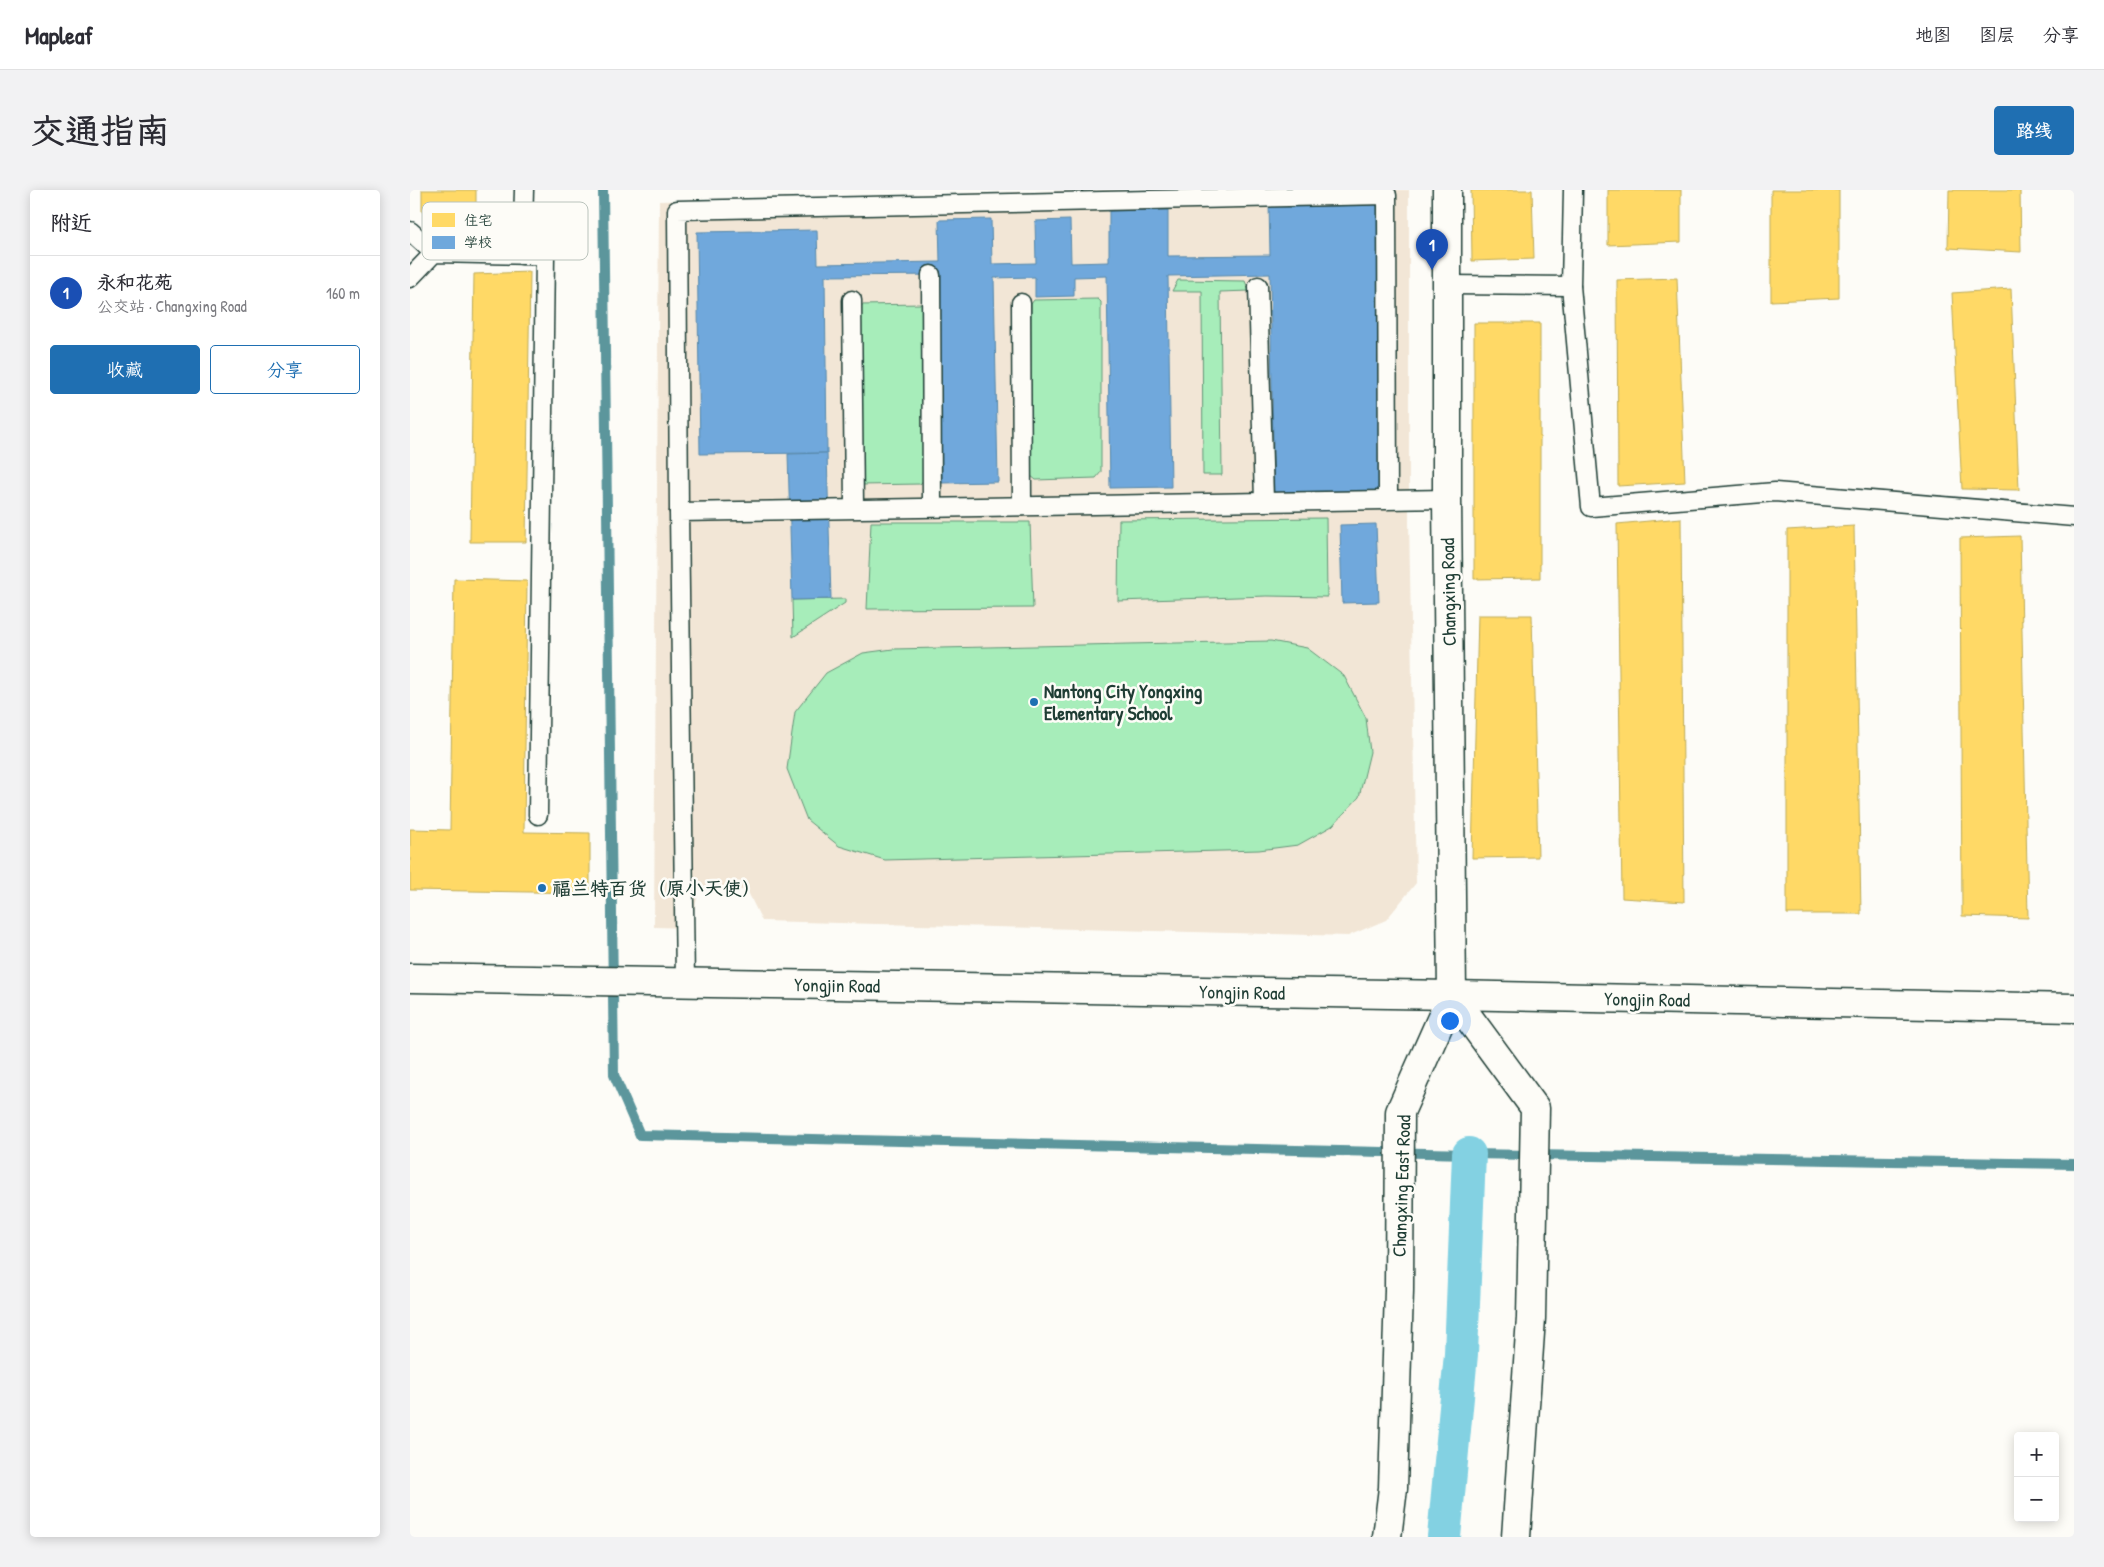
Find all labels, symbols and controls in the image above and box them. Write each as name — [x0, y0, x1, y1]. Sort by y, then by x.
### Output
text: Mapleaf — [25, 19, 93, 51]
text: 地图 — [1915, 22, 1951, 47]
text: 图层 — [1979, 22, 2015, 47]
text: 分享 — [2043, 22, 2079, 47]
button: 路线 — [1994, 106, 2074, 155]
text: 交通指南 — [30, 107, 170, 154]
legend — [422, 202, 588, 260]
text: 附近 — [50, 208, 92, 237]
text: 住宅 — [464, 210, 492, 229]
pin: 1 — [1416, 229, 1448, 270]
text: 学校 — [464, 232, 492, 251]
text: 永和花苑 — [97, 269, 173, 295]
text: 1 — [63, 282, 69, 304]
text: 160 m — [326, 282, 360, 304]
text: 公交站 · Changxing Road — [97, 295, 247, 317]
button: 收藏 — [50, 345, 200, 394]
button: 分享 — [210, 345, 360, 394]
street label: Changxing Road — [1434, 537, 1462, 646]
place label: Nantong City Yongxing Elementary School — [1044, 678, 1203, 727]
marker: Nantong City Yongxing Elementary School — [1028, 696, 1040, 708]
place label: 福兰特百货（原小天使） — [552, 875, 761, 901]
marker: 福兰特百货（原小天使） — [536, 882, 548, 894]
street label: Yongjin Road — [794, 971, 881, 999]
street label: Yongjin Road — [1199, 978, 1286, 1006]
street label: Yongjin Road — [1604, 985, 1691, 1013]
your location — [1437, 1008, 1463, 1034]
street label: Changxing East Road — [1386, 1114, 1416, 1258]
map controls — [2014, 1432, 2059, 1522]
button: + — [2014, 1432, 2059, 1477]
button: − — [2014, 1477, 2059, 1522]

